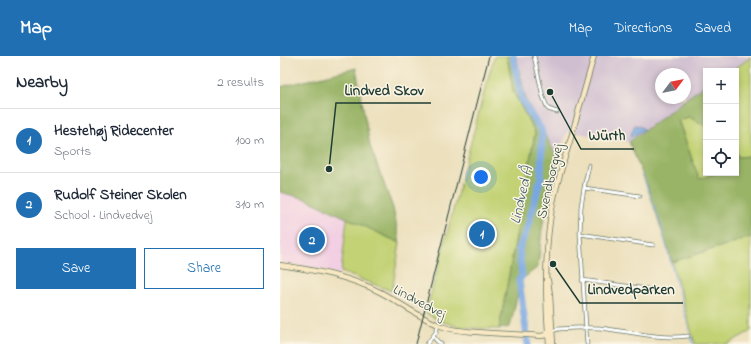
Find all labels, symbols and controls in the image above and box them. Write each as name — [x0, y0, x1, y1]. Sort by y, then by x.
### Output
text: Map — [20, 15, 52, 42]
text: Map — [569, 18, 592, 39]
text: Directions — [614, 18, 672, 39]
text: Saved — [694, 18, 731, 39]
north arrow — [655, 68, 691, 104]
map controls — [703, 68, 739, 176]
button: + — [703, 68, 739, 104]
text: Nearby — [16, 70, 68, 95]
text: 2 results — [217, 73, 264, 92]
callout: Lindved Skov — [336, 76, 431, 103]
text: Lindved Skov — [344, 80, 425, 102]
button: − — [703, 104, 739, 140]
text: Hestehøj Ridecenter — [54, 120, 174, 142]
callout: Würth — [581, 122, 634, 149]
text: Würth — [589, 125, 625, 147]
text: 1 — [27, 131, 31, 150]
text: 100 m — [235, 131, 264, 150]
button: locate — [703, 140, 739, 176]
street label: Svendborgvej — [532, 141, 570, 221]
text: Sports — [54, 142, 91, 161]
water label: Lindved Å — [505, 164, 539, 226]
your location — [471, 167, 491, 187]
text: Rudolf Steiner Skolen — [54, 184, 187, 206]
text: 2 — [26, 195, 32, 214]
text: 310 m — [236, 195, 264, 214]
text: School · Lindvedvej — [54, 206, 152, 225]
pin: 1 — [469, 219, 495, 249]
pin: 2 — [299, 225, 325, 255]
button: Save — [16, 248, 136, 289]
button: Share — [144, 248, 264, 289]
callout: Lindvedparken — [580, 276, 683, 303]
text: Lindvedparken — [587, 279, 675, 301]
street label: Lindvedvej — [389, 280, 451, 326]

